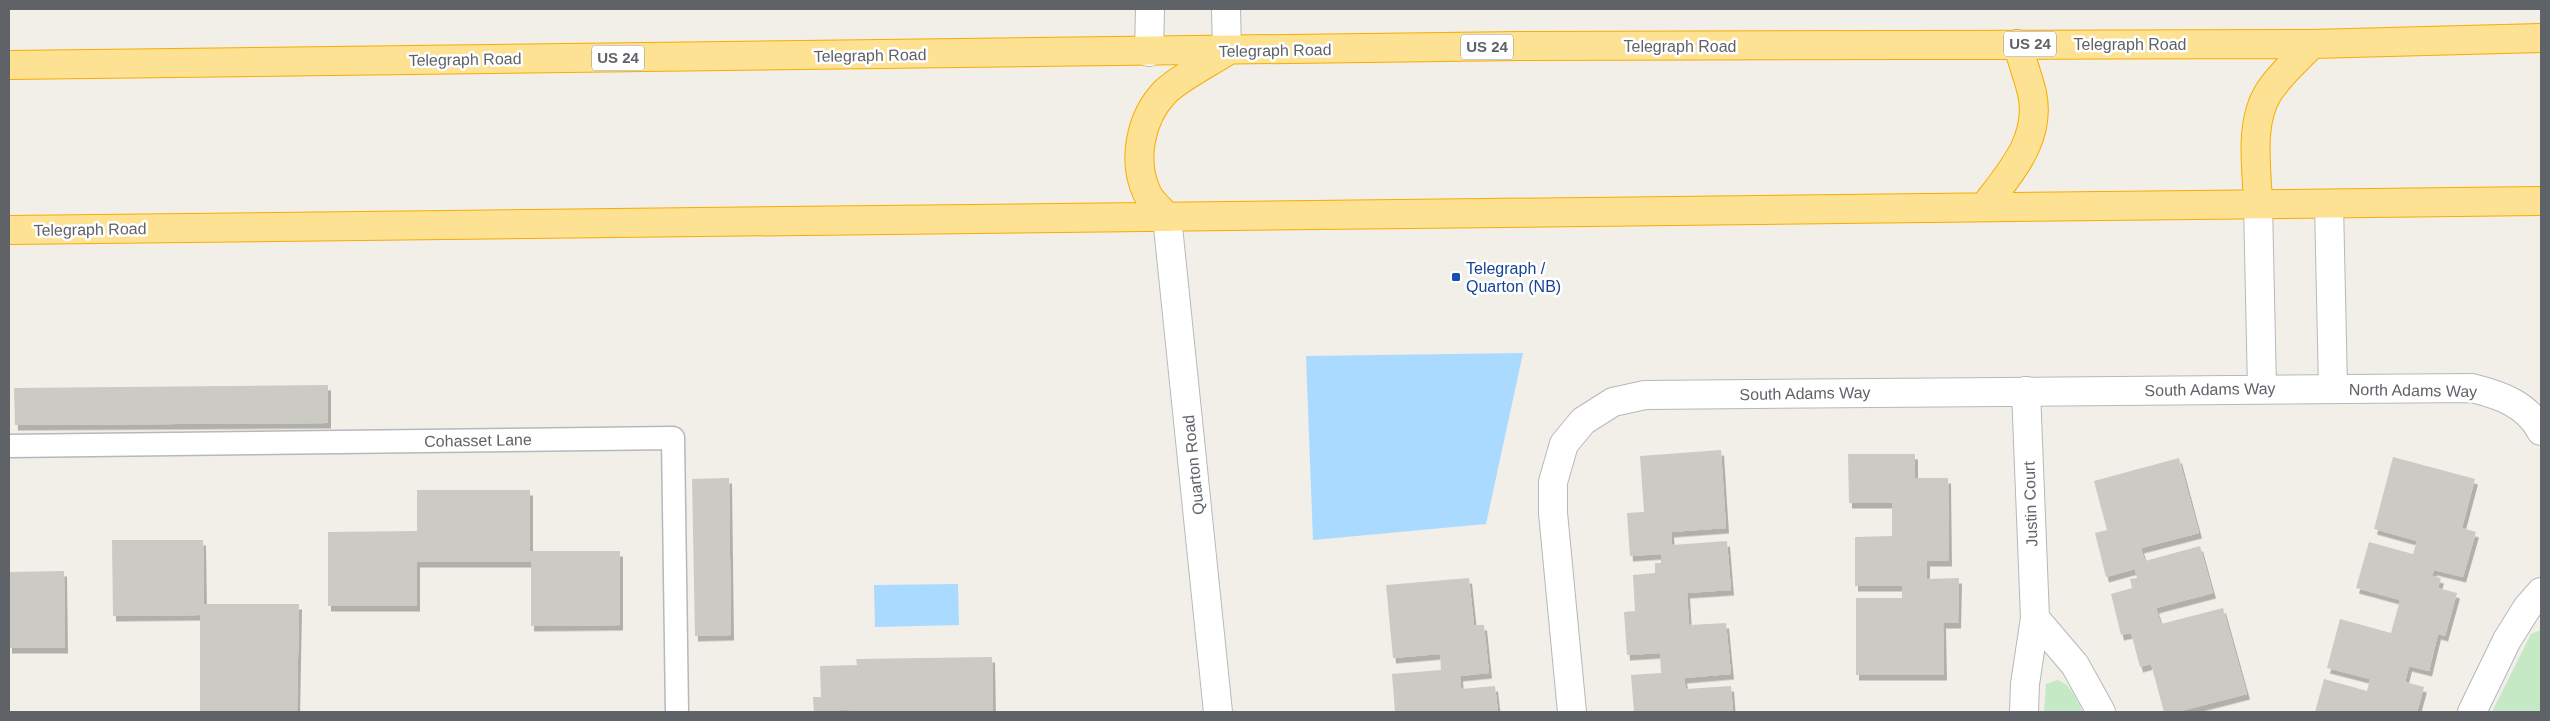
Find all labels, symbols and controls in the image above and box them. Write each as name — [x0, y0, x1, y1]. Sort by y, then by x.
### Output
road number: US 24 — [2004, 32, 2056, 56]
road number: US 24 — [1461, 34, 1513, 60]
street label: Telegraph Road — [2074, 36, 2186, 53]
street label: Telegraph Road — [1624, 38, 1736, 55]
street label: Telegraph Road — [1218, 41, 1332, 60]
road number: US 24 — [592, 46, 644, 70]
street label: Telegraph Road — [813, 46, 927, 65]
street label: Telegraph Road — [408, 50, 522, 69]
street label: Telegraph Road — [33, 220, 147, 239]
place label: Telegraph / Quarton (NB) — [1466, 260, 1561, 295]
marker: Telegraph / Quarton (NB) — [1450, 271, 1462, 283]
street label: South Adams Way — [2144, 380, 2276, 399]
street label: North Adams Way — [2349, 381, 2477, 400]
street label: South Adams Way — [1739, 384, 1871, 403]
street label: Quarton Road — [1180, 414, 1207, 516]
street label: Cohasset Lane — [424, 431, 532, 450]
street label: Justin Court — [2020, 460, 2040, 547]

